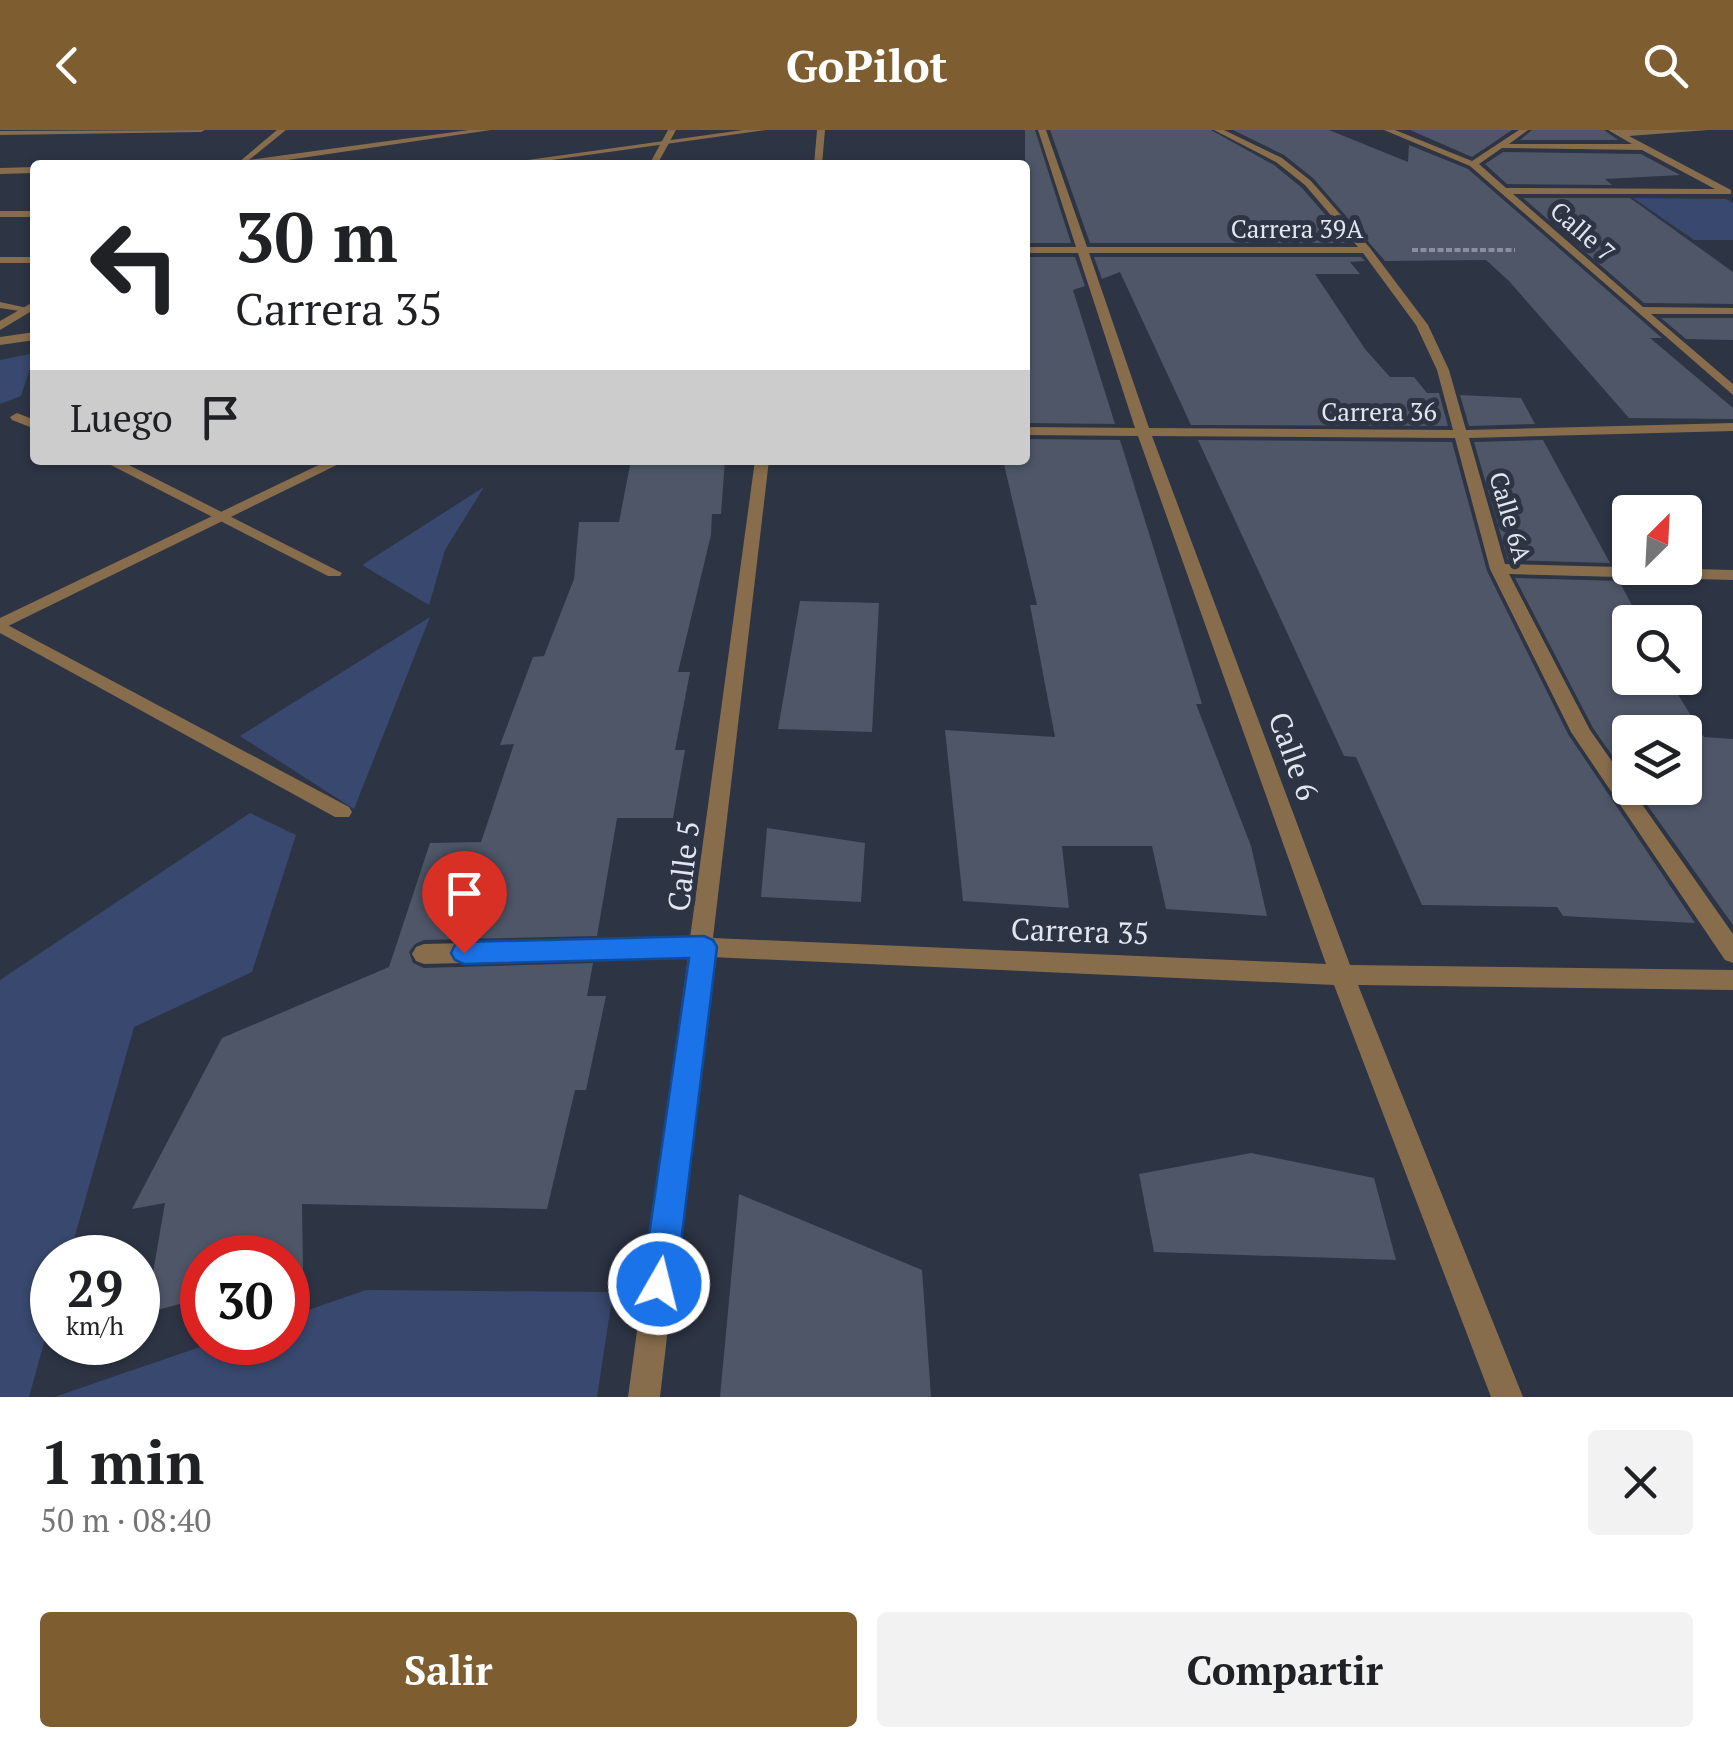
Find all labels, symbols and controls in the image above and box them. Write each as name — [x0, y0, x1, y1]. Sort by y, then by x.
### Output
text: GoPilot — [786, 35, 947, 95]
icon: back — [40, 38, 95, 93]
icon: search — [1638, 38, 1693, 93]
text: 30 m — [235, 189, 398, 282]
street label: Calle 7 — [1544, 194, 1622, 268]
icon: left — [70, 200, 200, 330]
street label: Carrera 39A — [1231, 212, 1364, 245]
text: Carrera 35 — [235, 278, 443, 338]
icon: arrive — [193, 390, 248, 445]
text: Luego — [70, 393, 173, 443]
street label: Carrera 36 — [1321, 395, 1437, 428]
street label: Calle 6A — [1482, 468, 1540, 567]
north arrow — [1612, 495, 1702, 585]
map controls — [1612, 495, 1702, 805]
button: search — [1612, 605, 1702, 695]
street label: Calle 6 — [1260, 706, 1328, 806]
button: layers — [1612, 715, 1702, 805]
street label: Calle 5 — [658, 818, 708, 914]
pin — [422, 851, 507, 954]
icon: arrive — [437, 866, 492, 921]
street label: Carrera 35 — [1010, 909, 1150, 953]
position arrow — [607, 1232, 711, 1336]
speed limit sign: 30 — [180, 1235, 310, 1365]
text: 29 — [67, 1255, 123, 1321]
text: km/h — [66, 1309, 124, 1342]
text: 1 min — [40, 1422, 204, 1501]
button: close — [1588, 1430, 1693, 1535]
text: 50 m · 08:40 — [40, 1499, 211, 1541]
button: Salir — [40, 1612, 857, 1727]
button: Compartir — [877, 1612, 1693, 1727]

